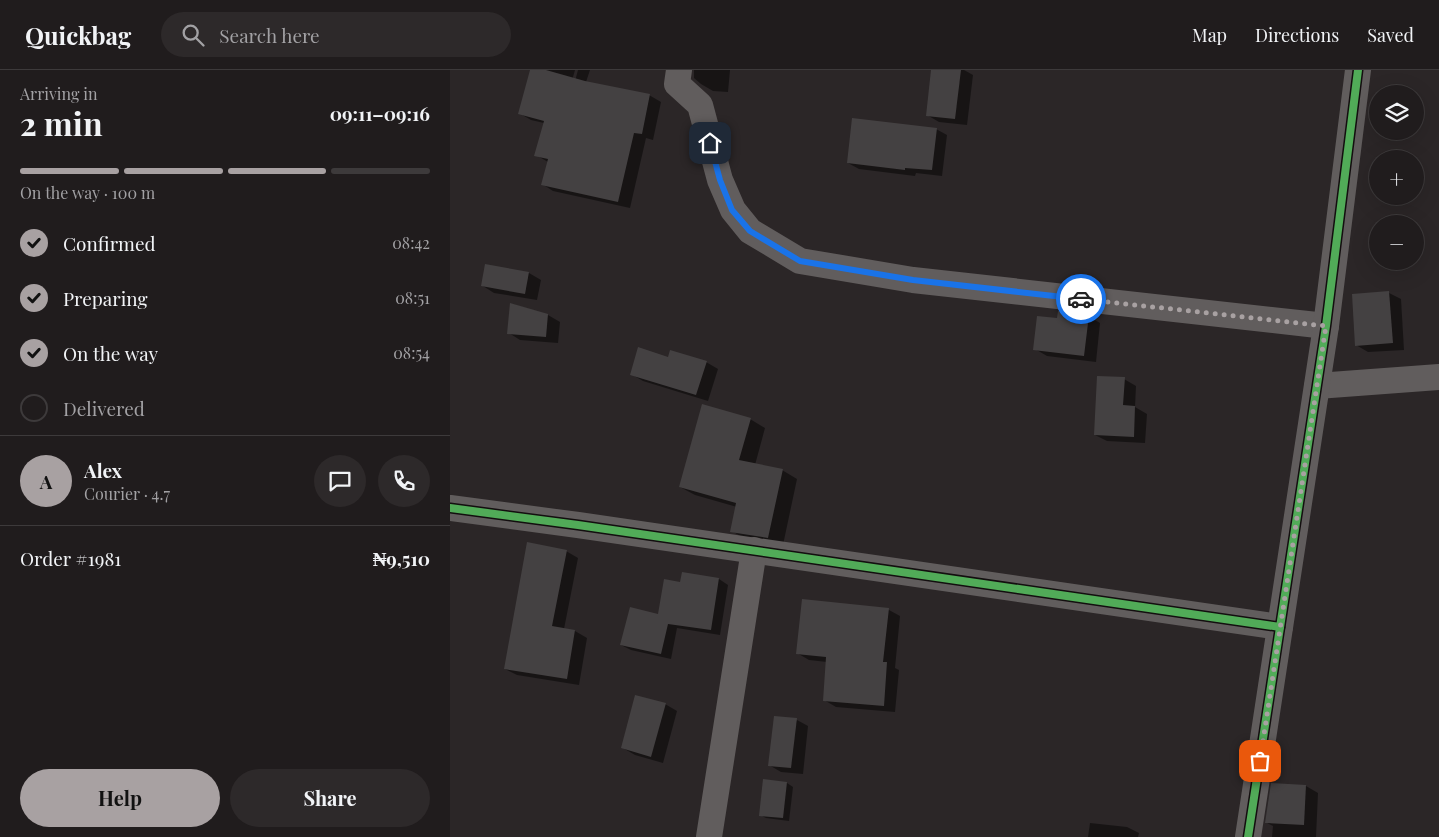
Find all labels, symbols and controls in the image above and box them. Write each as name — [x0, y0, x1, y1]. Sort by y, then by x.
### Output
search box — [161, 12, 511, 57]
text: Quickbag — [25, 19, 131, 51]
icon: search — [179, 21, 207, 49]
text: Search here — [219, 22, 320, 48]
text: Map — [1192, 23, 1227, 47]
text: Directions — [1255, 23, 1339, 47]
text: Saved — [1367, 23, 1414, 47]
text: Arriving in — [20, 83, 98, 104]
map controls — [1369, 85, 1424, 270]
button: layers — [1369, 85, 1424, 140]
text: 09:11–09:16 — [330, 100, 430, 126]
text: 2 min — [20, 101, 103, 144]
pin — [689, 122, 731, 164]
icon: home — [696, 129, 724, 157]
button: + — [1369, 150, 1424, 205]
text: On the way · 100 m — [20, 182, 155, 203]
button: − — [1369, 215, 1424, 270]
icon: check — [20, 229, 48, 257]
text: Confirmed — [63, 230, 156, 256]
text: 08:42 — [392, 232, 430, 253]
courier — [1056, 274, 1106, 324]
icon: check — [20, 284, 48, 312]
text: Preparing — [63, 285, 148, 311]
icon: car — [1067, 285, 1095, 313]
text: 08:51 — [395, 287, 430, 308]
icon: check — [20, 339, 48, 367]
text: On the way — [63, 340, 158, 366]
text: 08:54 — [393, 342, 430, 363]
text: Delivered — [63, 395, 145, 421]
button: chat — [314, 455, 366, 507]
button: phone — [378, 455, 430, 507]
text: Alex — [84, 457, 122, 483]
text: A — [40, 468, 52, 494]
text: Courier · 4.7 — [84, 483, 170, 504]
text: Order #1981 — [20, 545, 121, 571]
text: ₦9,510 — [373, 545, 430, 571]
pin — [1239, 740, 1281, 782]
icon: bag — [1246, 747, 1274, 775]
button: Help — [20, 769, 220, 827]
button: Share — [230, 769, 430, 827]

